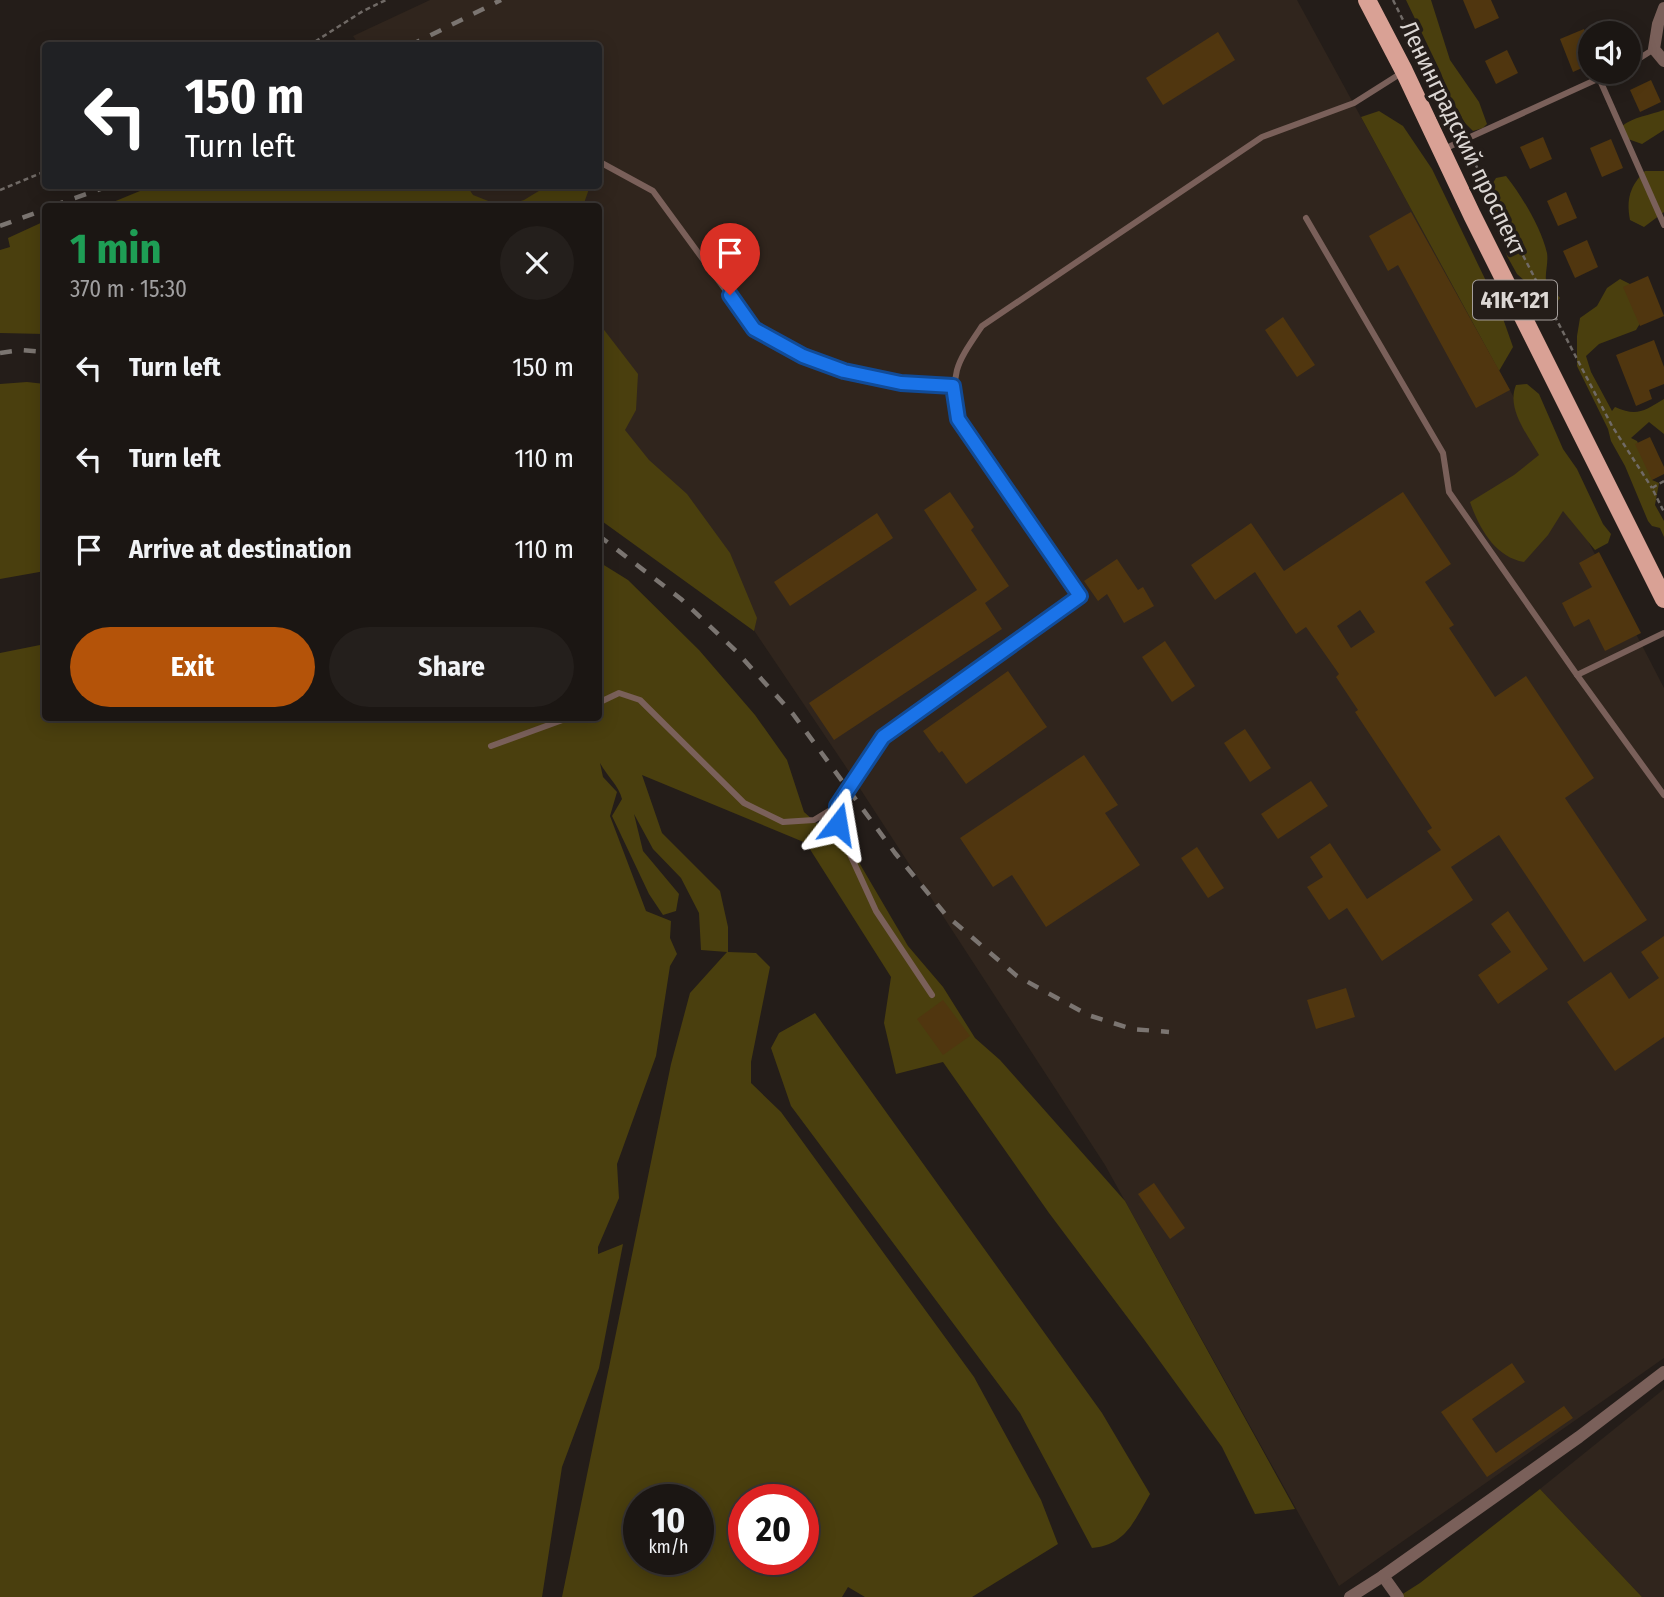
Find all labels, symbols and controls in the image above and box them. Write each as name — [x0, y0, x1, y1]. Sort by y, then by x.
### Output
street label: Ленинградский проспект — [1394, 16, 1532, 260]
map controls — [1578, 21, 1641, 84]
button: sound — [1578, 21, 1641, 84]
text: 150 m — [185, 67, 304, 126]
icon: left — [70, 70, 161, 161]
text: Turn left — [185, 127, 295, 165]
pin — [700, 223, 760, 295]
text: 1 min — [70, 224, 161, 274]
button: close — [500, 226, 574, 300]
icon: arrive — [711, 234, 749, 272]
text: 370 m · 15:30 — [70, 275, 187, 303]
road number: 41К-121 — [1473, 280, 1557, 320]
icon: left — [70, 349, 108, 387]
text: Turn left — [129, 352, 221, 383]
text: 150 m — [512, 352, 574, 383]
icon: left — [70, 440, 108, 478]
text: Turn left — [129, 443, 221, 474]
text: 110 m — [514, 443, 574, 474]
icon: arrive — [70, 531, 108, 569]
text: Arrive at destination — [129, 534, 352, 565]
text: 110 m — [514, 534, 574, 565]
button: Exit — [70, 627, 315, 707]
button: Share — [329, 627, 574, 707]
position arrow — [801, 787, 875, 861]
speed limit sign: 20 — [728, 1484, 819, 1575]
text: 10 — [652, 1499, 685, 1541]
text: km/h — [648, 1536, 689, 1558]

